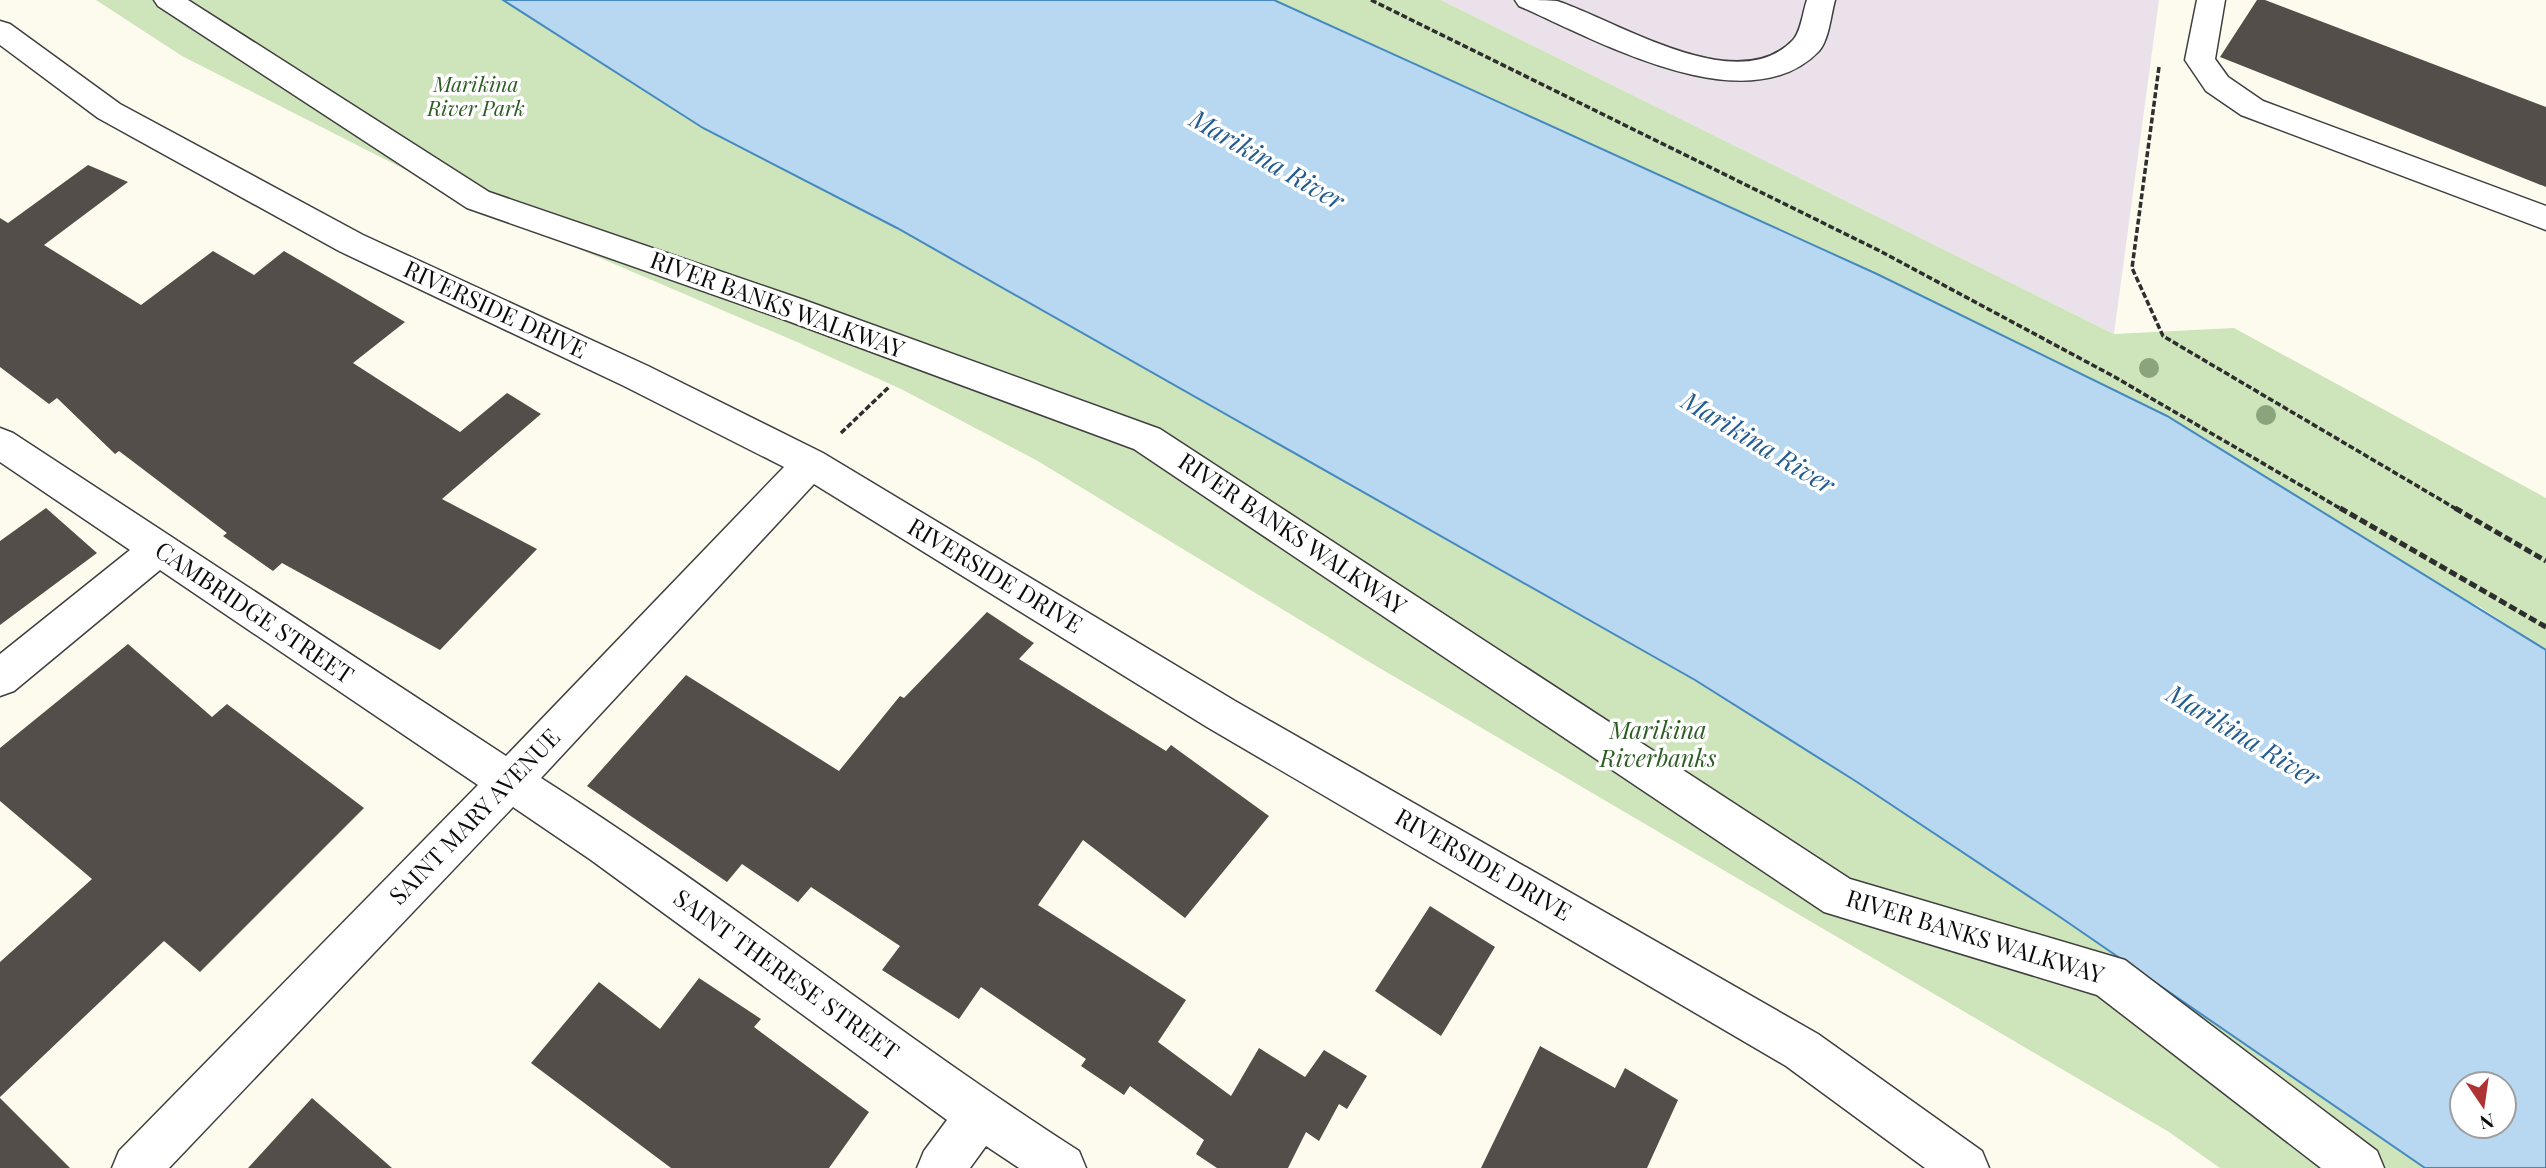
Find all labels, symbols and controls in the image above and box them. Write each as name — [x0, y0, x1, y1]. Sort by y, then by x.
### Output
park label: Marikina River Park — [426, 69, 525, 121]
water label: Marikina River — [1183, 100, 1352, 218]
street label: RIVER BANKS WALKWAY — [646, 242, 910, 364]
street label: RIVERSIDE DRIVE — [399, 252, 592, 365]
water label: Marikina River — [1675, 382, 1843, 502]
street label: RIVER BANKS WALKWAY — [1173, 444, 1414, 621]
street label: RIVERSIDE DRIVE — [903, 509, 1089, 639]
street label: CAMBRIDGE STREET — [150, 533, 361, 690]
water label: Marikina River — [2160, 675, 2328, 795]
park label: Marikina Riverbanks — [1599, 713, 1716, 773]
street label: SAINT MARY AVENUE — [381, 721, 566, 911]
street label: RIVERSIDE DRIVE — [1390, 800, 1578, 927]
street label: SAINT THERESE STREET — [668, 881, 906, 1066]
street label: RIVER BANKS WALKWAY — [1843, 881, 2109, 990]
north arrow — [2448, 1070, 2518, 1140]
text: N — [2477, 1108, 2497, 1137]

